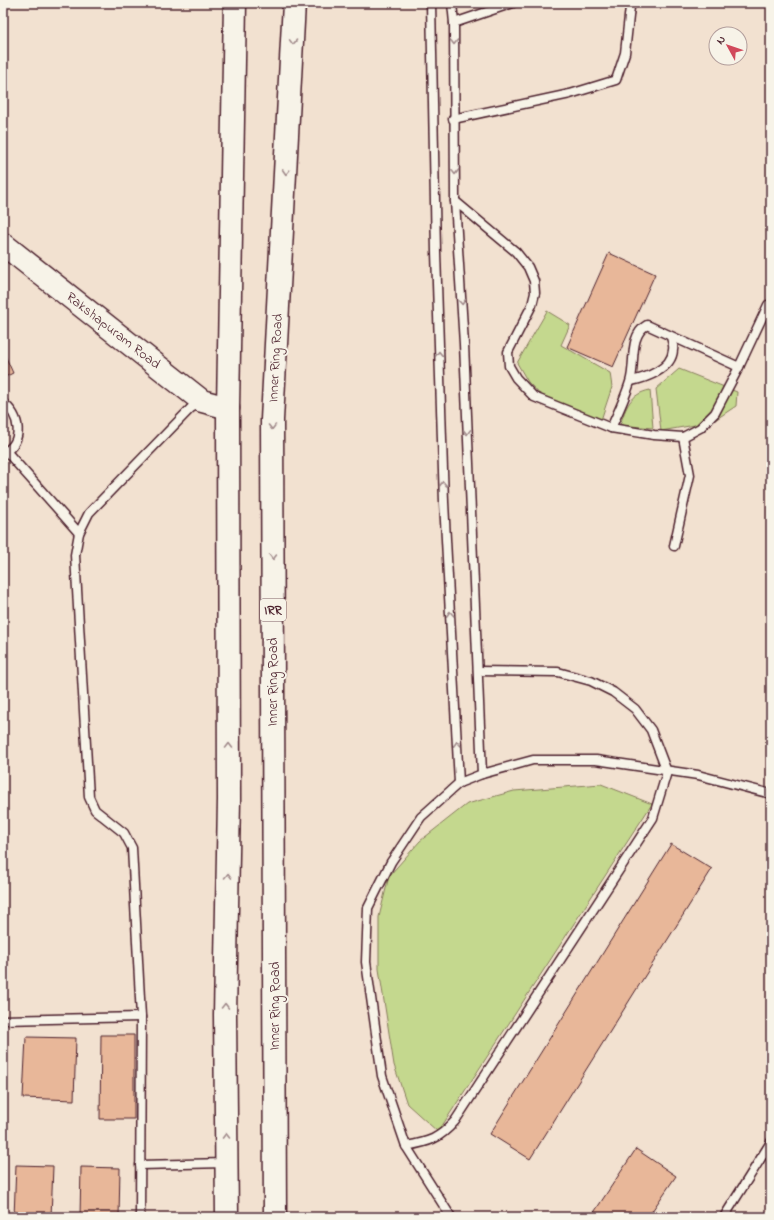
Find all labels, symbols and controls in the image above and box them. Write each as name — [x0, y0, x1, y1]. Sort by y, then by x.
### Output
north arrow — [708, 26, 748, 66]
text: N — [713, 32, 730, 48]
one-way arrow — [288, 39, 297, 45]
one-way arrow — [450, 39, 458, 45]
one-way arrow — [282, 169, 290, 175]
one-way arrow — [451, 169, 459, 175]
street label: Rakshapuram Road — [61, 287, 165, 375]
one-way arrow — [457, 299, 466, 305]
street label: Inner Ring Road — [263, 313, 290, 403]
one-way arrow — [435, 351, 443, 357]
one-way arrow — [268, 424, 276, 430]
one-way arrow — [463, 429, 472, 435]
one-way arrow — [439, 481, 448, 487]
one-way arrow — [269, 554, 277, 560]
road number: IRR — [260, 599, 286, 621]
one-way arrow — [445, 611, 454, 617]
street label: Inner Ring Road — [263, 638, 285, 726]
one-way arrow — [452, 741, 461, 747]
one-way arrow — [225, 743, 233, 749]
one-way arrow — [223, 873, 232, 879]
street label: Inner Ring Road — [265, 962, 287, 1050]
one-way arrow — [221, 1003, 229, 1009]
one-way arrow — [222, 1133, 230, 1139]

